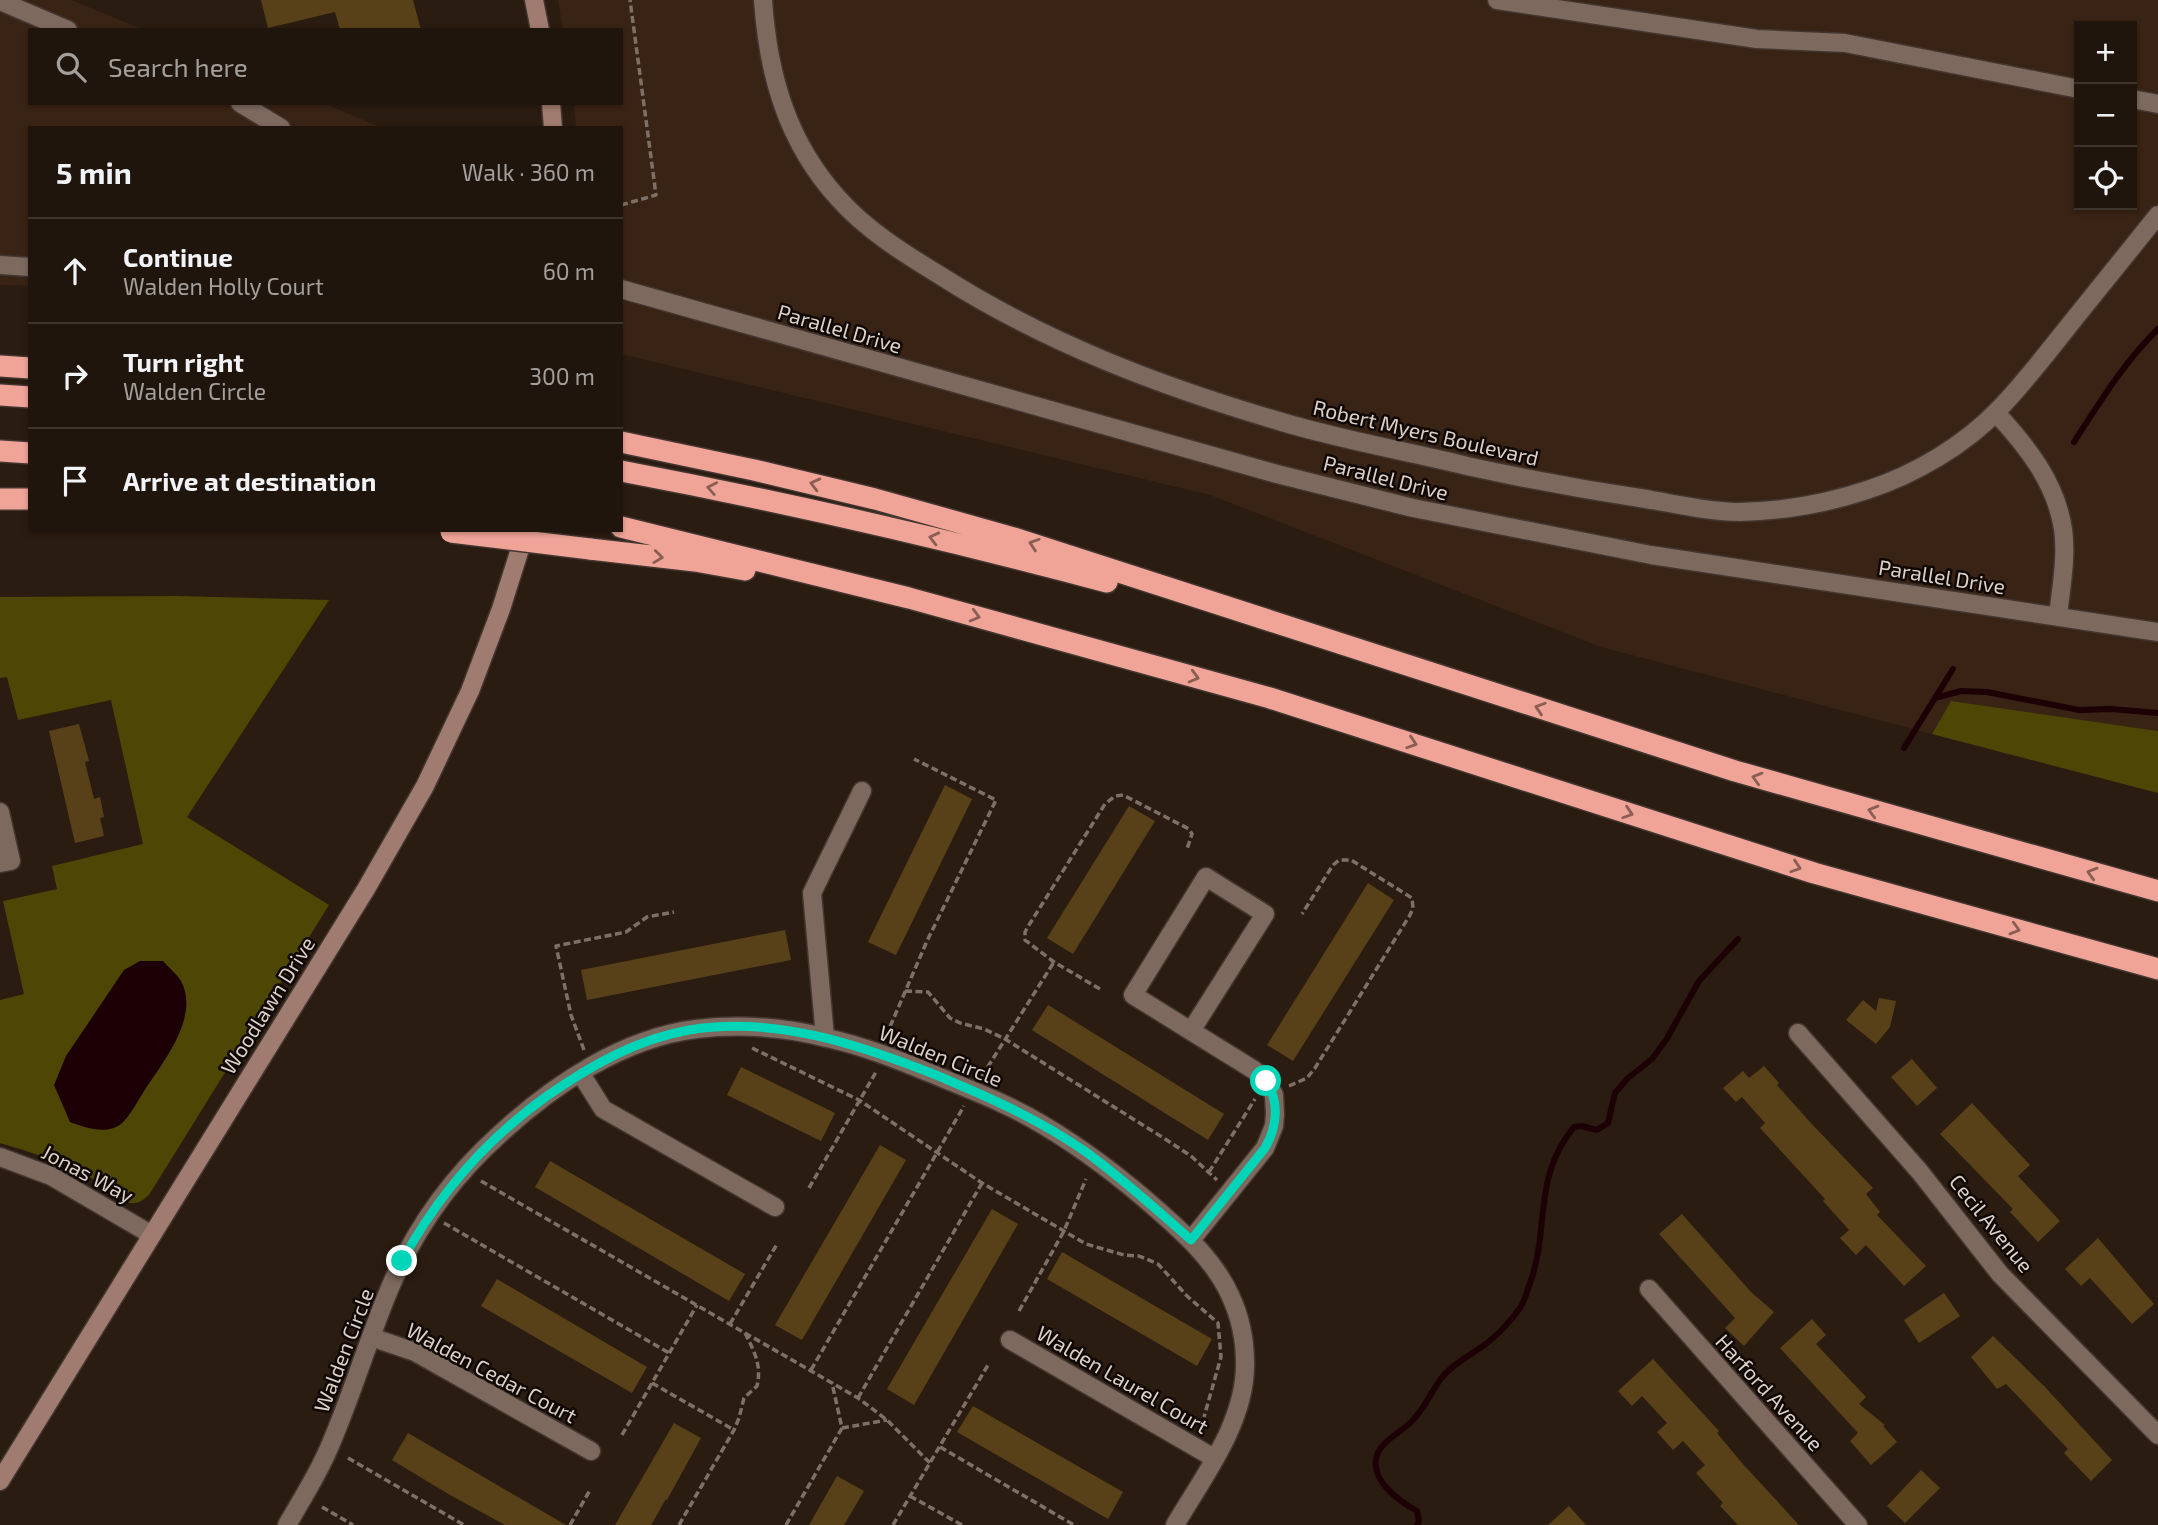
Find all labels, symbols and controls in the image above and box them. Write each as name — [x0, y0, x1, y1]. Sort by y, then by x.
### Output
map controls — [2074, 21, 2137, 210]
button: + — [2074, 21, 2137, 84]
search box — [28, 28, 623, 105]
icon: search — [52, 48, 90, 86]
text: Search here — [108, 51, 248, 82]
button: − — [2074, 84, 2137, 147]
button: locate — [2074, 147, 2137, 210]
text: 5 min — [56, 154, 132, 190]
text: Walk · 360 m — [462, 158, 595, 186]
text: Continue — [123, 241, 233, 272]
icon: ahead — [56, 252, 94, 290]
text: 60 m — [543, 257, 595, 285]
text: Walden Holly Court — [123, 272, 324, 300]
street label: Parallel Drive — [775, 298, 905, 358]
text: Turn right — [123, 346, 244, 377]
icon: right — [56, 357, 94, 395]
text: 300 m — [529, 362, 595, 390]
text: Walden Circle — [123, 377, 266, 405]
street label: Robert Myers Boulevard — [1311, 394, 1541, 470]
street label: Parallel Drive — [1321, 449, 1451, 505]
icon: arrive — [56, 462, 94, 500]
text: Arrive at destination — [123, 465, 376, 496]
one-way arrow — [809, 478, 821, 493]
one-way arrow — [706, 481, 718, 496]
one-way arrow — [928, 532, 940, 546]
one-way arrow — [1028, 538, 1040, 553]
one-way arrow — [652, 549, 664, 564]
street label: Parallel Drive — [1877, 554, 2007, 598]
one-way arrow — [969, 608, 981, 622]
one-way arrow — [1188, 669, 1200, 683]
one-way arrow — [1534, 702, 1547, 716]
one-way arrow — [1405, 735, 1417, 749]
one-way arrow — [1751, 771, 1763, 786]
one-way arrow — [1867, 804, 1879, 819]
one-way arrow — [1622, 805, 1634, 819]
one-way arrow — [1789, 859, 1801, 873]
one-way arrow — [2086, 867, 2098, 881]
one-way arrow — [2008, 921, 2020, 936]
street label: Woodlawn Drive — [215, 932, 319, 1078]
street label: Walden Circle — [876, 1019, 1006, 1091]
route start — [1250, 1065, 1281, 1096]
street label: Jonas Way — [38, 1138, 138, 1208]
street label: Cecil Avenue — [1945, 1169, 2039, 1277]
route end — [386, 1245, 417, 1276]
street label: Walden Circle — [308, 1284, 378, 1416]
street label: Walden Cedar Court — [403, 1317, 581, 1427]
street label: Walden Laurel Court — [1033, 1320, 1213, 1438]
street label: Harford Avenue — [1711, 1328, 1829, 1456]

